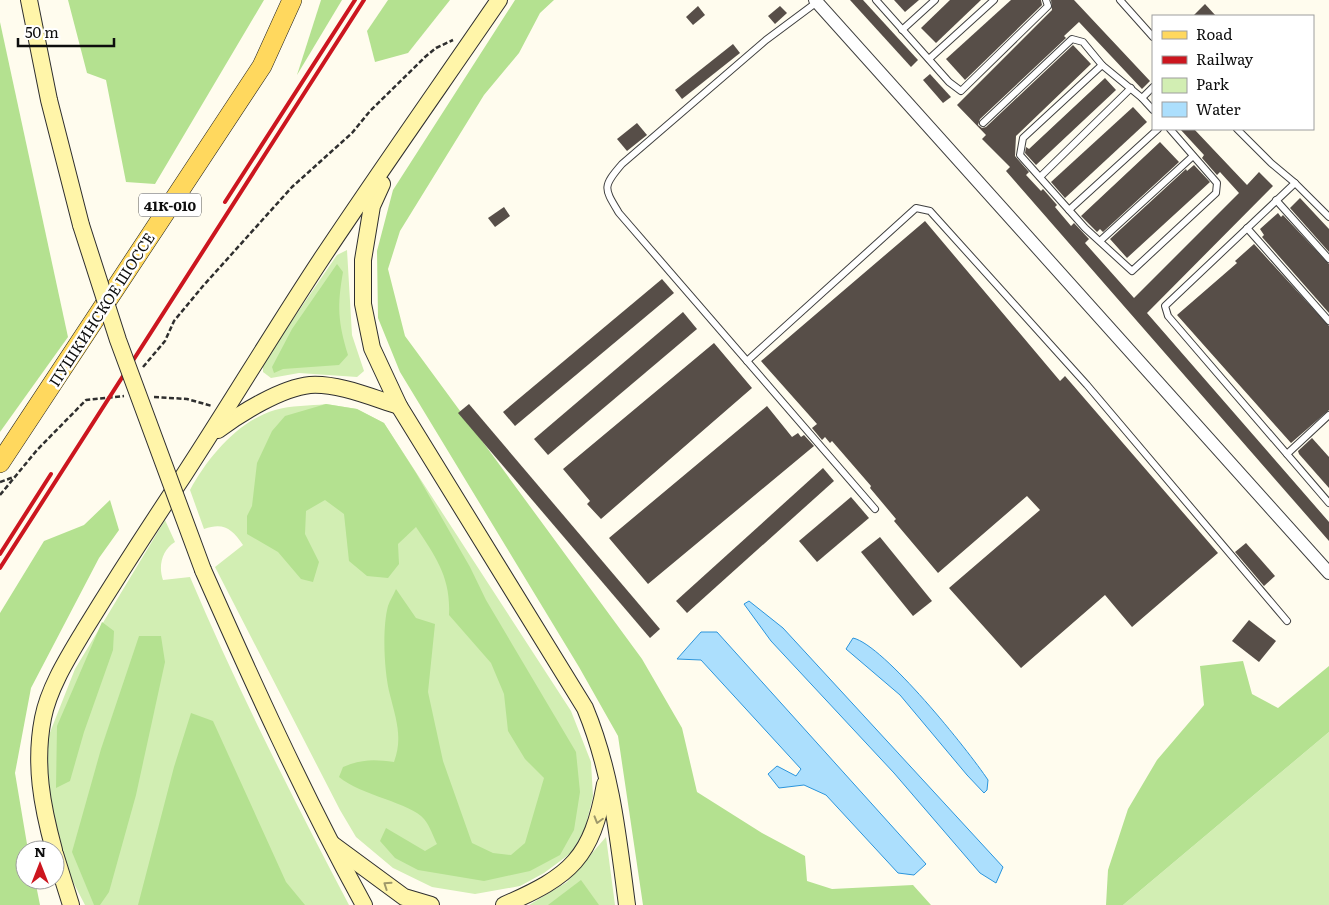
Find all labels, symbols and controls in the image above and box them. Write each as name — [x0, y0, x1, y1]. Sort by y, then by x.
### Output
scale bar — [18, 15, 114, 47]
legend — [1152, 15, 1314, 130]
text: 50 m — [25, 20, 59, 43]
text: Road — [1196, 22, 1232, 45]
text: Railway — [1196, 47, 1254, 70]
text: Park — [1196, 72, 1230, 95]
text: Water — [1196, 97, 1241, 120]
road number: 41К-010 — [139, 194, 201, 216]
street label: ПУШКИНСКОЕ ШОССЕ — [42, 227, 160, 391]
one-way arrow — [593, 815, 603, 823]
north arrow — [15, 840, 65, 890]
text: N — [34, 841, 46, 861]
one-way arrow — [383, 882, 392, 891]

